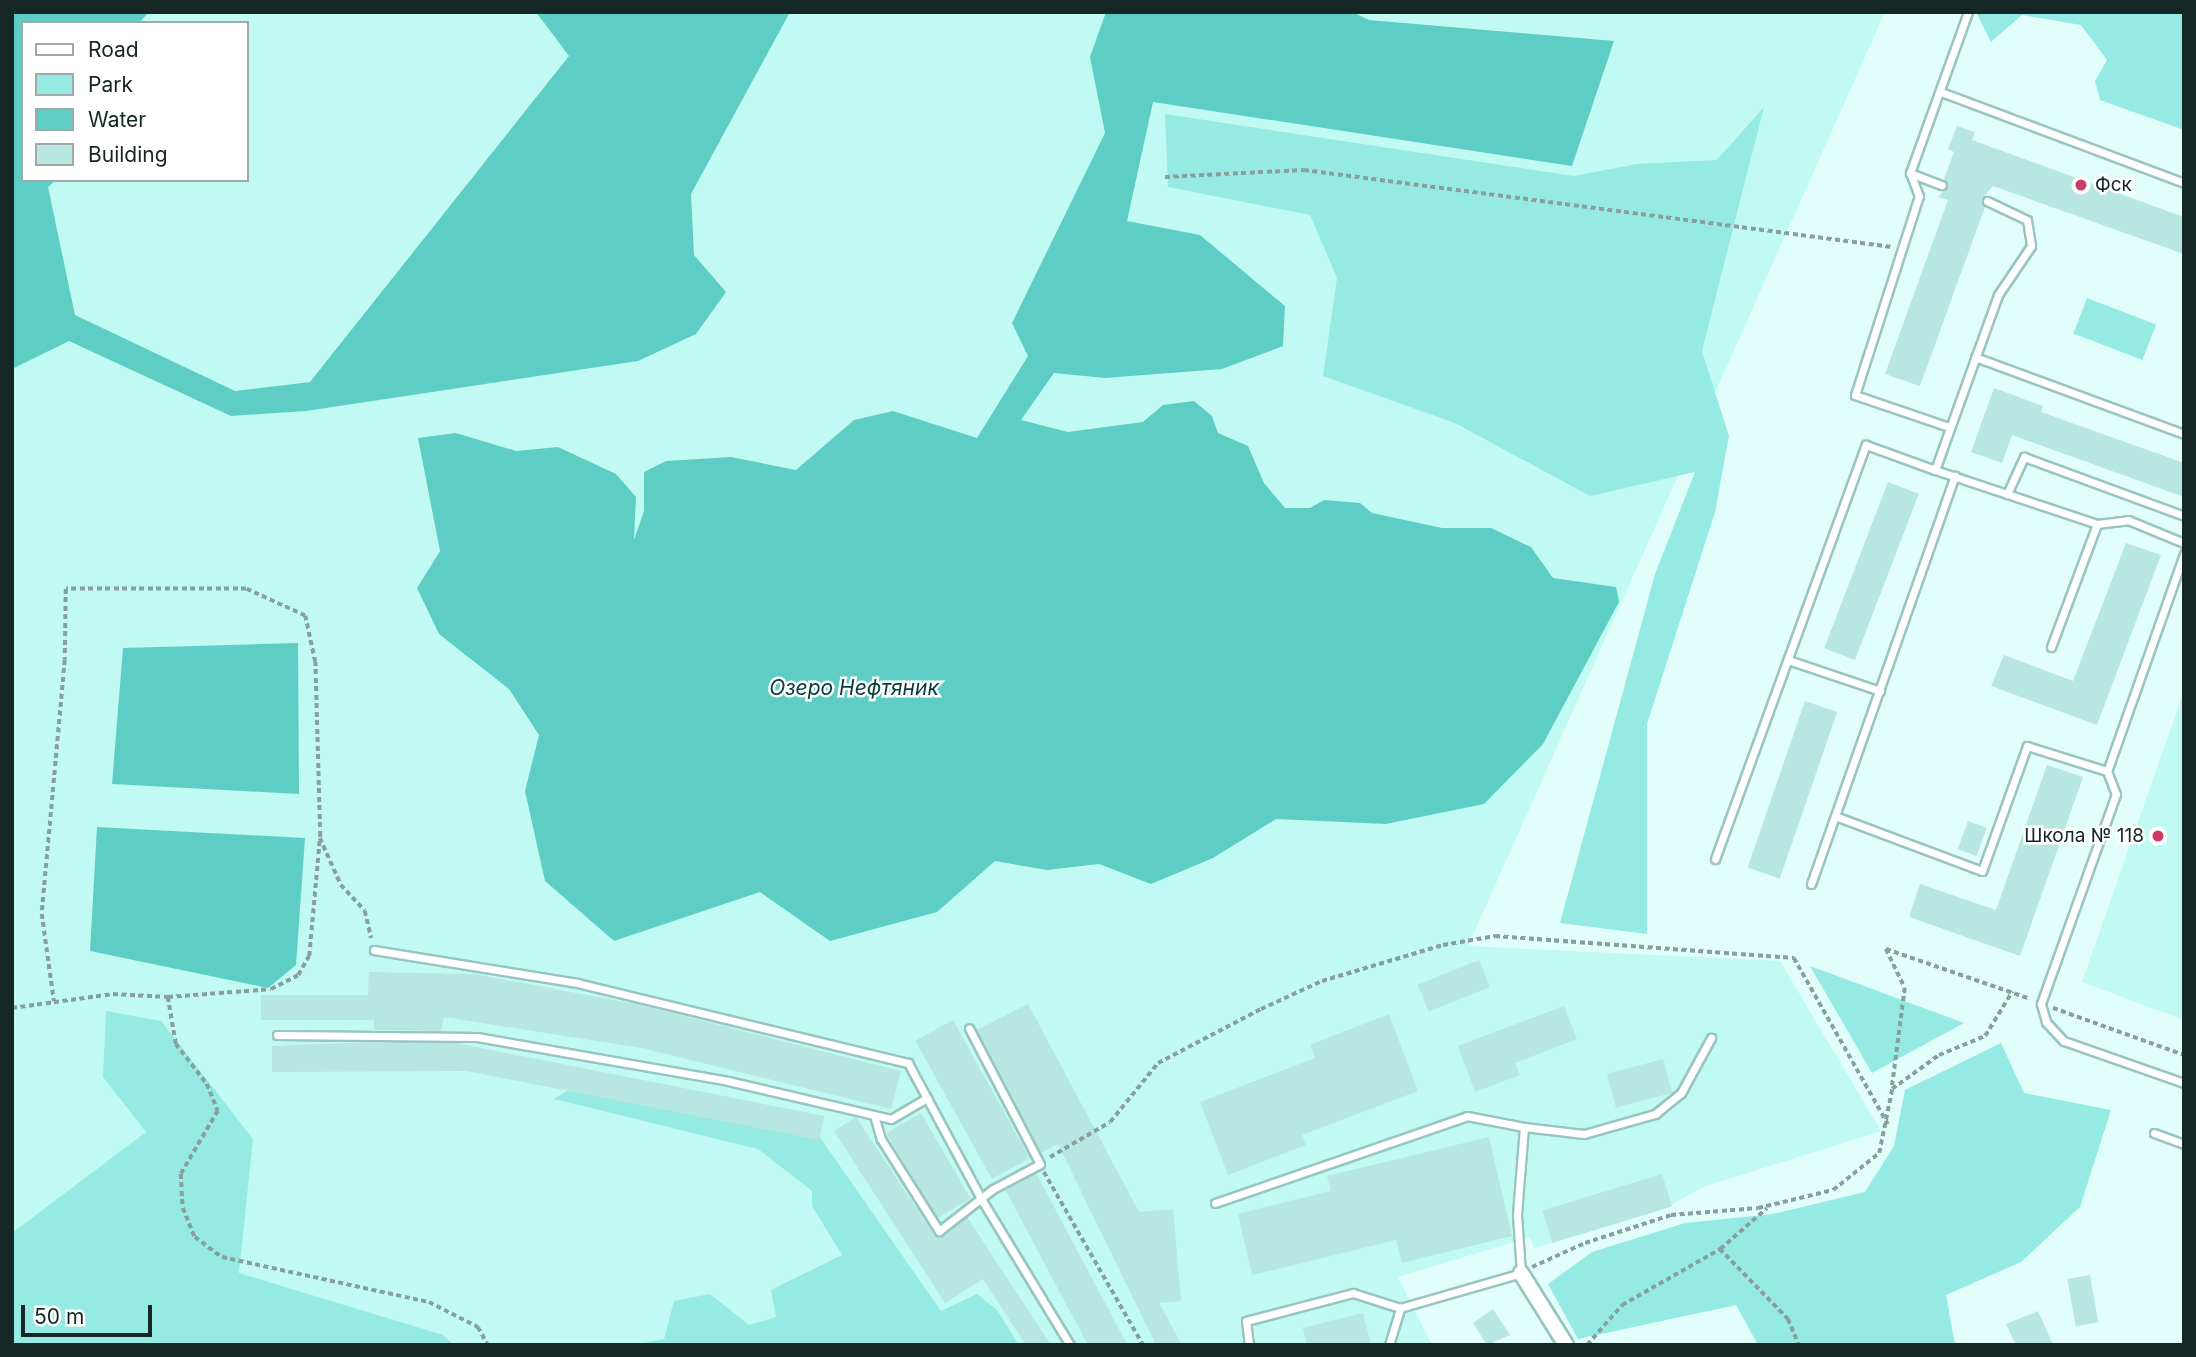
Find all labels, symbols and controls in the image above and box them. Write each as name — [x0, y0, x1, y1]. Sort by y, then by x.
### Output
legend — [21, 21, 248, 182]
text: Road — [88, 37, 139, 62]
text: Park — [88, 72, 133, 97]
text: Water — [88, 107, 146, 132]
text: Building — [88, 142, 168, 167]
place label: Фск — [2095, 174, 2132, 196]
marker: Фск — [2073, 177, 2089, 193]
water label: Озеро Нефтяник — [769, 675, 939, 701]
place label: Школа № 118 — [2024, 825, 2144, 847]
marker: Школа № 118 — [2150, 828, 2166, 844]
scale bar — [24, 1290, 156, 1334]
text: 50 m — [34, 1304, 84, 1329]

